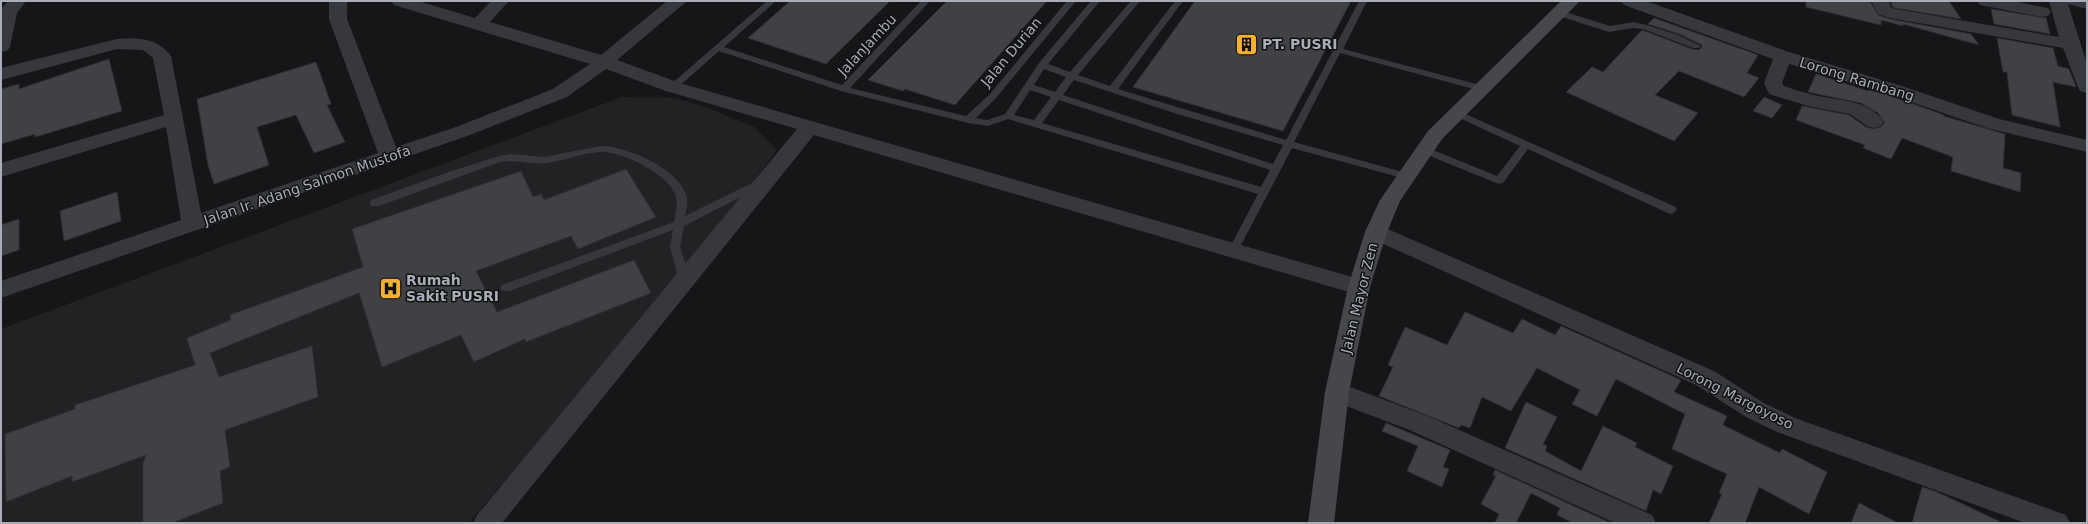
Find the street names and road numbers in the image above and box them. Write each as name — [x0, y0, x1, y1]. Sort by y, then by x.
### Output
street label: JalanJambu — [834, 11, 900, 80]
street label: Jalan Durian — [977, 14, 1045, 91]
street label: Lorong Rambang — [1798, 54, 1916, 104]
street label: Jalan Ir. Adang Salmon Mustofa — [201, 142, 413, 228]
street label: Jalan Mayor Zen — [1337, 241, 1380, 356]
street label: Lorong Margoyoso — [1674, 360, 1796, 432]

